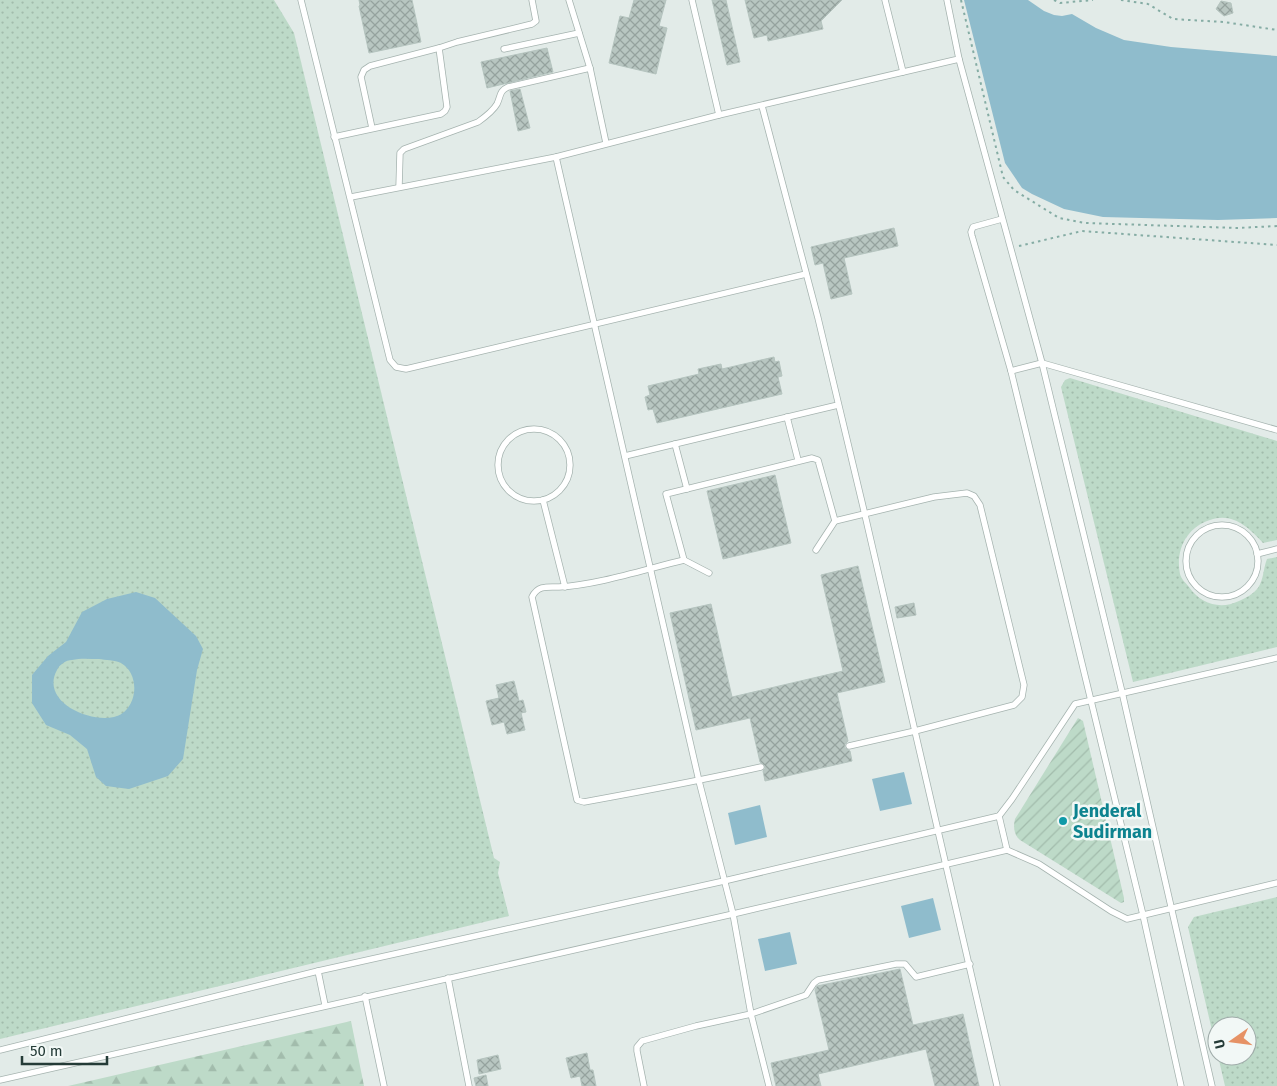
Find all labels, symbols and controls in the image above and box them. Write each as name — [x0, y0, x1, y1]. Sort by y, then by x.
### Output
place label: Jenderal Sudirman — [1072, 800, 1152, 843]
marker: Jenderal Sudirman — [1057, 815, 1069, 827]
north arrow — [1207, 1016, 1257, 1066]
scale bar — [22, 1034, 108, 1066]
text: U — [1211, 1038, 1229, 1051]
text: 50 m — [30, 1042, 63, 1060]

